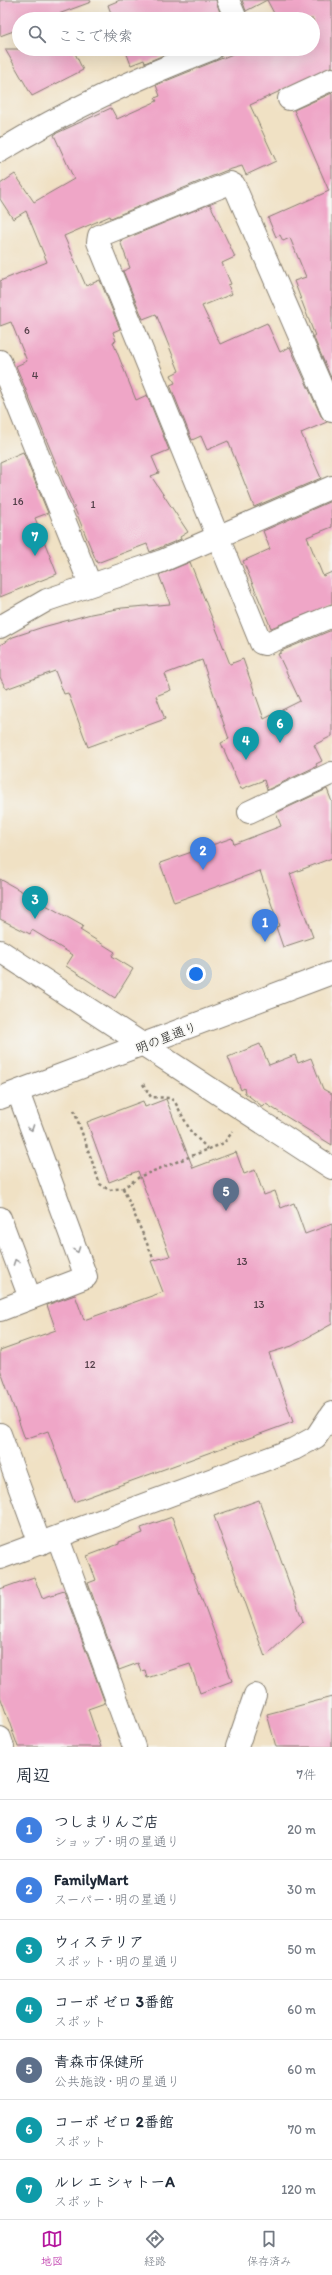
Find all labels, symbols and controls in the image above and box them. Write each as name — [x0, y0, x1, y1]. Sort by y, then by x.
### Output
search box — [12, 12, 320, 56]
icon: search — [26, 23, 48, 45]
text: ここで検索 — [58, 27, 133, 45]
house number: 6 — [24, 324, 30, 337]
house number: 4 — [32, 369, 39, 382]
house number: 16 — [13, 495, 24, 508]
house number: 1 — [90, 498, 96, 511]
pin: 7 — [22, 523, 48, 556]
pin: 6 — [267, 710, 293, 743]
pin: 4 — [233, 727, 259, 760]
pin: 2 — [190, 837, 216, 870]
pin: 3 — [22, 886, 48, 919]
pin: 1 — [252, 909, 278, 942]
your location — [186, 964, 206, 984]
street label: 明の星通り — [133, 1019, 199, 1056]
one-way arrow — [27, 1125, 35, 1132]
pin: 5 — [213, 1178, 239, 1211]
one-way arrow — [72, 1247, 80, 1254]
house number: 13 — [236, 1255, 248, 1268]
one-way arrow — [13, 1258, 21, 1265]
house number: 13 — [253, 1298, 265, 1311]
house number: 12 — [85, 1358, 96, 1371]
text: 周辺 — [16, 1765, 50, 1785]
text: 7件 — [297, 1767, 316, 1782]
text: つしまりんご店 — [54, 1813, 159, 1831]
text: 1 — [26, 1822, 32, 1837]
text: 20 m — [287, 1822, 316, 1837]
text: ショップ · 明の星通り — [54, 1834, 179, 1849]
text: FamilyMart — [54, 1871, 128, 1889]
text: 2 — [26, 1882, 32, 1897]
text: 30 m — [287, 1882, 316, 1897]
text: スーパー · 明の星通り — [54, 1892, 179, 1907]
text: ウィステリア — [54, 1933, 144, 1951]
text: 3 — [25, 1942, 33, 1957]
text: 50 m — [287, 1942, 316, 1957]
text: スポット · 明の星通り — [54, 1954, 180, 1969]
text: コーポ ゼロ 3番館 — [54, 1993, 174, 2011]
text: 4 — [25, 2002, 33, 2017]
text: 60 m — [287, 2002, 316, 2017]
text: スポット — [54, 2014, 106, 2029]
text: 青森市保健所 — [54, 2053, 144, 2071]
text: 5 — [26, 2062, 32, 2077]
text: 60 m — [287, 2062, 316, 2077]
text: 公共施設 · 明の星通り — [54, 2074, 180, 2089]
text: コーポ ゼロ 2番館 — [54, 2113, 174, 2131]
text: 6 — [26, 2122, 32, 2137]
text: 70 m — [288, 2122, 316, 2137]
text: スポット — [54, 2134, 106, 2149]
text: ルレ エ シャトーA — [54, 2173, 175, 2191]
text: 7 — [26, 2182, 32, 2197]
text: 120 m — [281, 2182, 316, 2197]
text: スポット — [54, 2194, 106, 2209]
tab: 地図 — [41, 2228, 63, 2268]
tab: 経路 — [144, 2228, 166, 2268]
tab: 保存済み — [247, 2228, 291, 2268]

